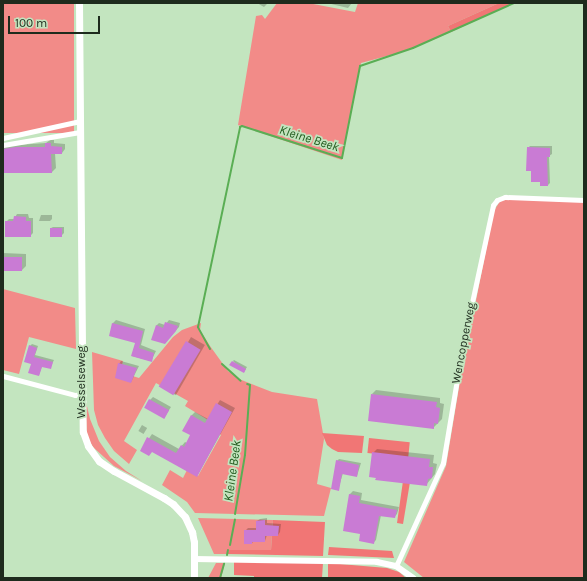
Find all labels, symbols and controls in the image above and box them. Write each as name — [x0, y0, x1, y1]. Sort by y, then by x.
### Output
scale bar — [10, 8, 102, 34]
text: 100 m — [15, 16, 47, 30]
water label: Kleine Beek — [277, 123, 341, 155]
street label: Wencopperweg — [449, 301, 479, 385]
street label: Wesselseweg — [75, 346, 89, 418]
water label: Kleine Beek — [221, 439, 245, 503]

